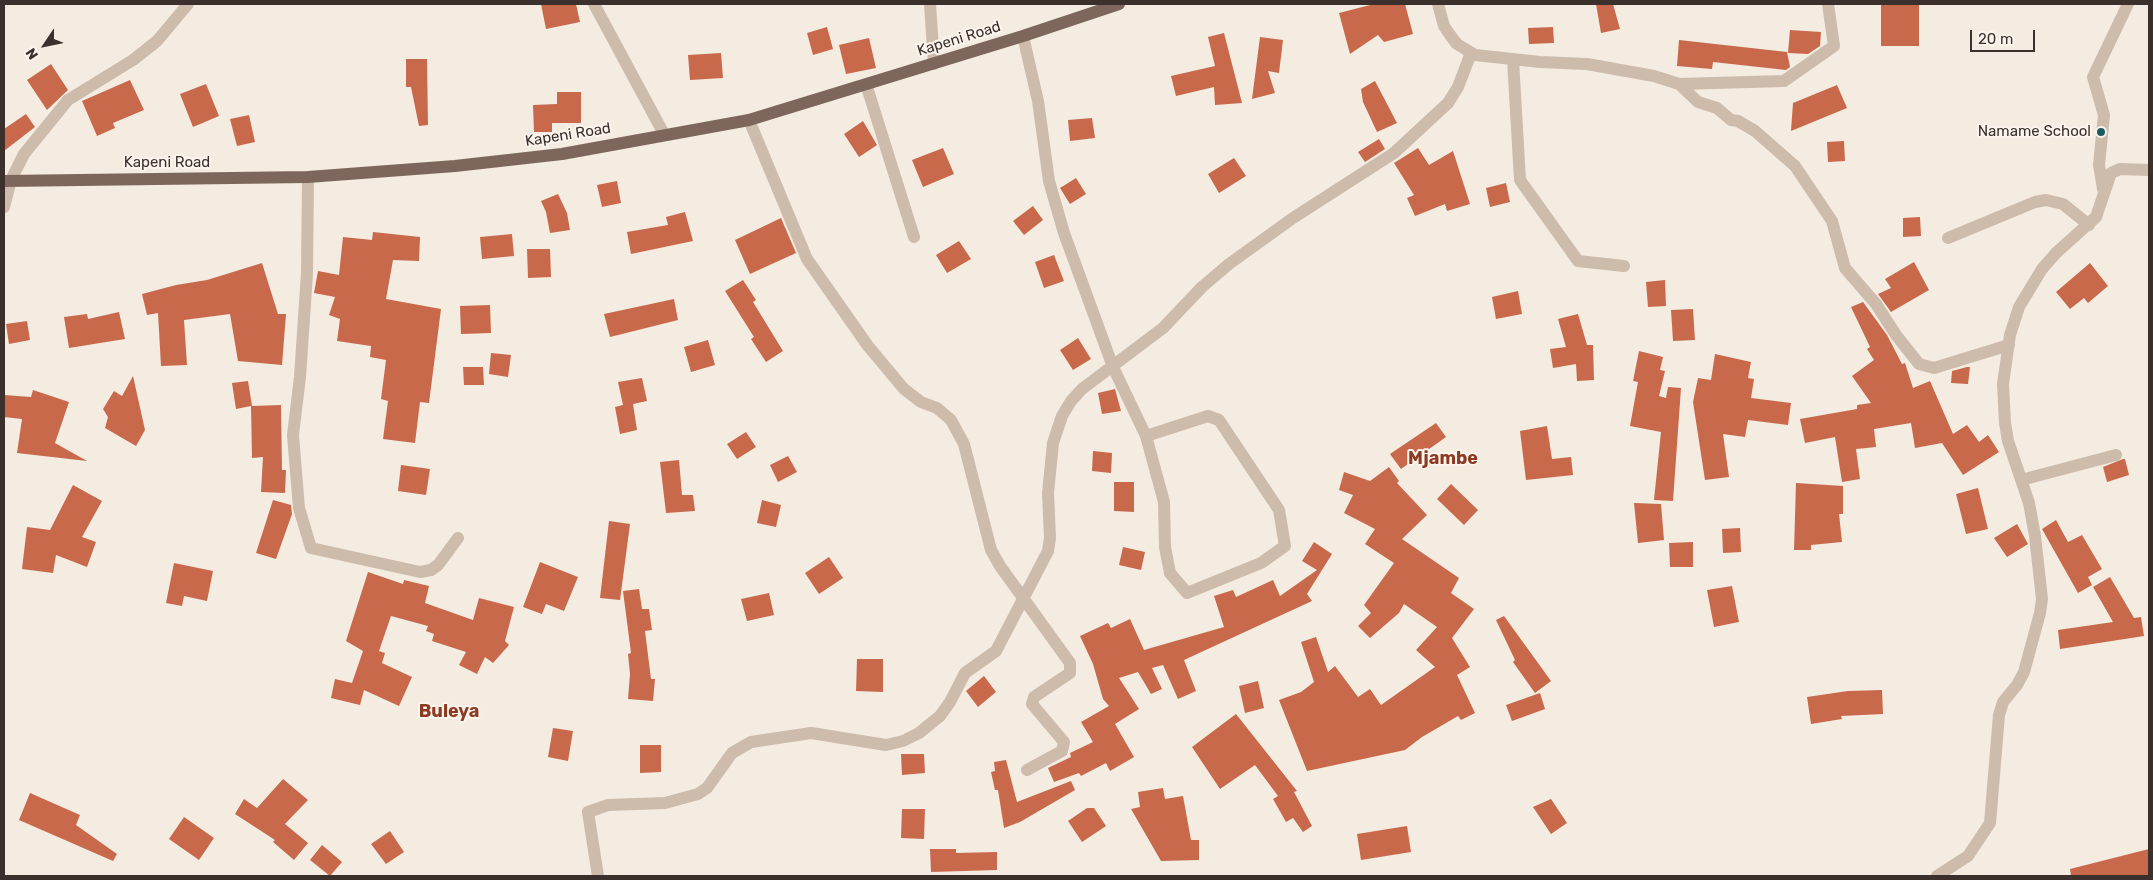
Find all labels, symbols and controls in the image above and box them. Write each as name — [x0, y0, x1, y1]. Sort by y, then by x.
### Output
street label: Kapeni Road — [915, 18, 1003, 60]
north arrow — [20, 20, 70, 70]
scale bar — [1973, 20, 2038, 52]
text: 20 m — [1978, 30, 2013, 48]
text: N — [22, 45, 42, 63]
street label: Kapeni Road — [524, 119, 612, 151]
place label: Namame School — [1978, 123, 2091, 141]
marker: Namame School — [2095, 126, 2107, 138]
street label: Kapeni Road — [124, 154, 210, 172]
district label: Mjambe — [1408, 448, 1478, 470]
district label: Buleya — [419, 701, 479, 723]

